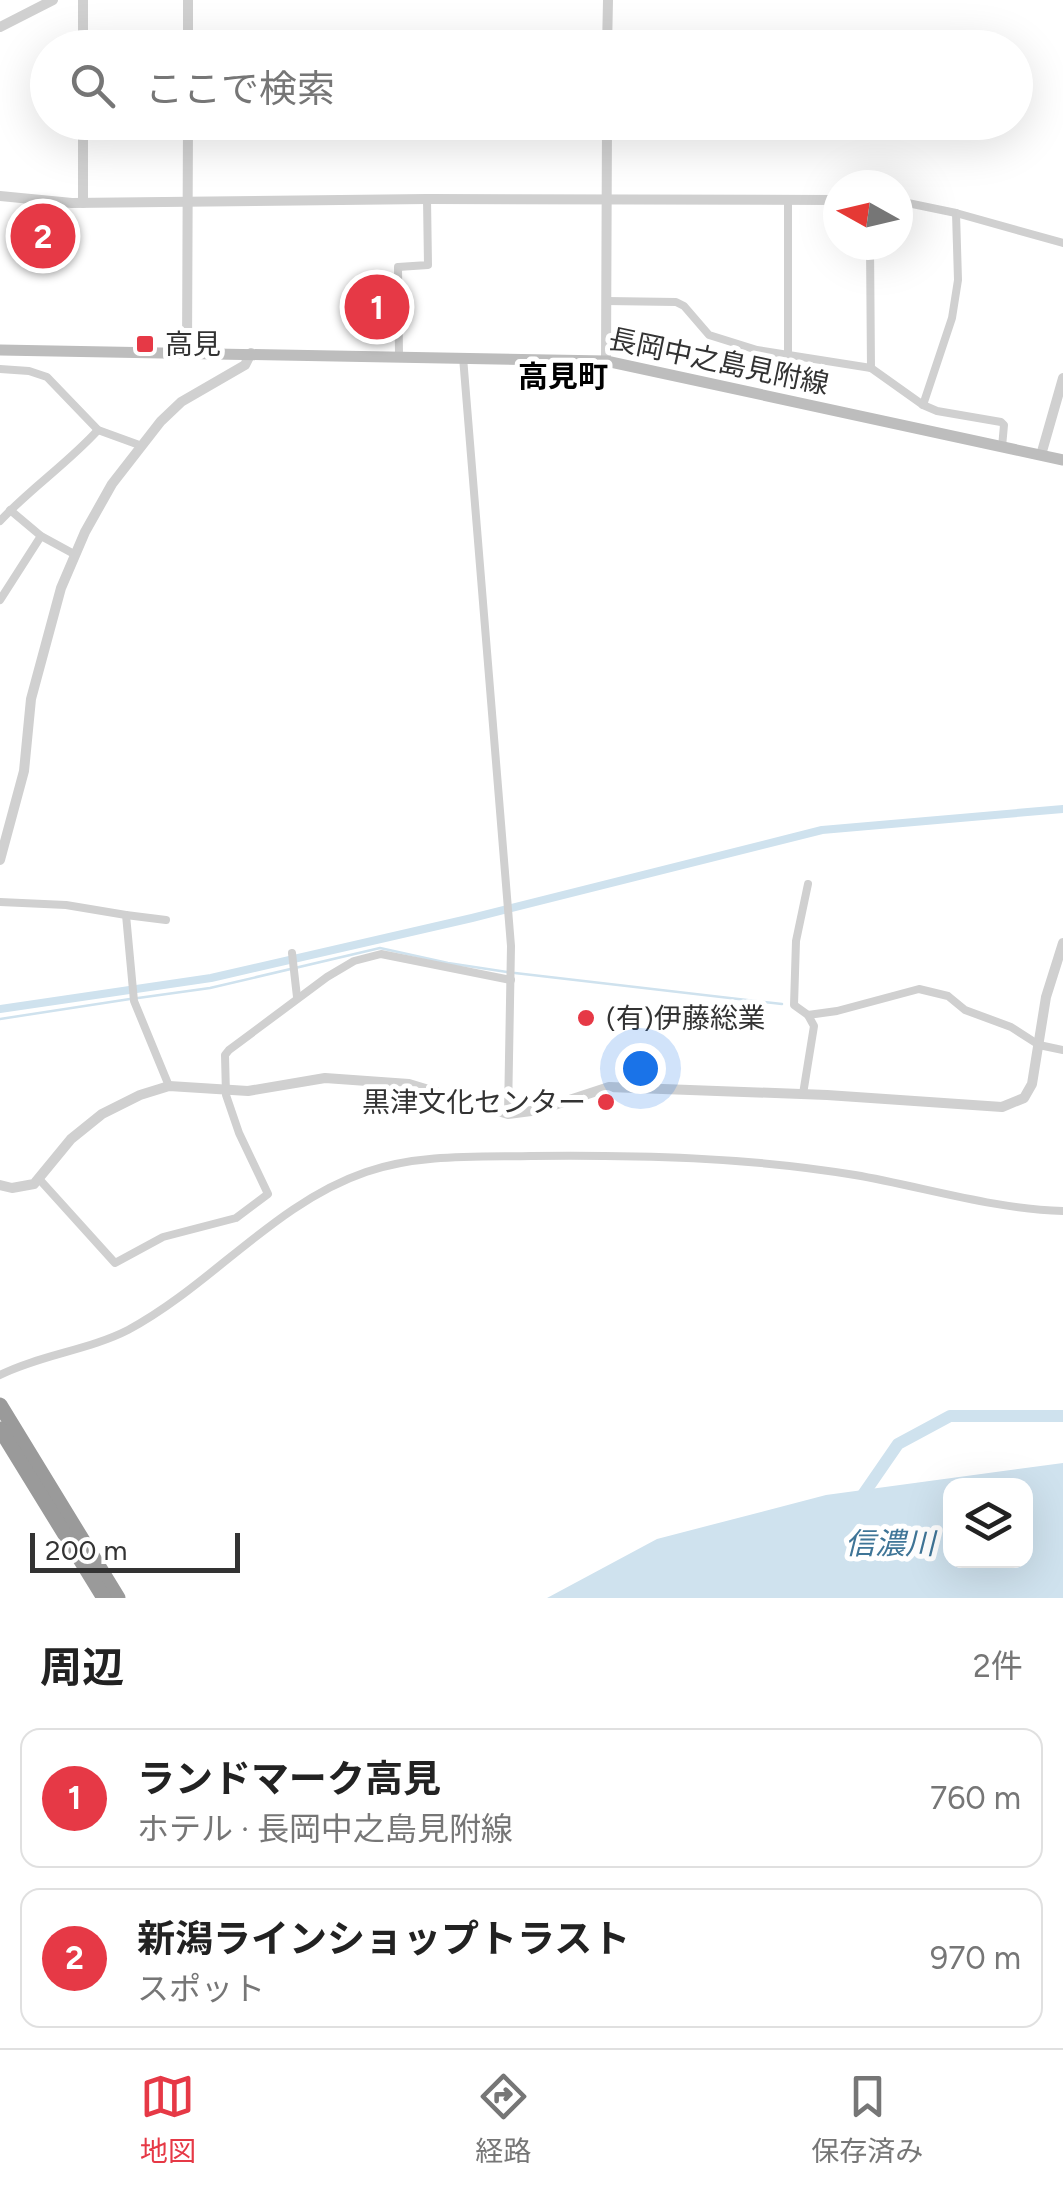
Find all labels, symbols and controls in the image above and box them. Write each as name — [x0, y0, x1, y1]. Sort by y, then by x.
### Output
search box — [30, 30, 1033, 140]
icon: search — [65, 58, 120, 113]
text: ここで検索 — [145, 66, 335, 112]
north arrow — [823, 170, 913, 260]
pin: 2 — [10, 198, 76, 274]
pin: 1 — [344, 270, 410, 344]
street label: 長岡中之島見附線 — [606, 321, 832, 401]
place label: 高見 — [165, 327, 221, 361]
marker: 高見 — [134, 333, 156, 355]
district label: 高見町 — [518, 358, 608, 395]
place label: (有)伊藤総業 — [606, 1001, 766, 1035]
marker: (有)伊藤総業 — [575, 1007, 597, 1029]
your location — [615, 1043, 666, 1094]
place label: 黒津文化センター — [362, 1085, 586, 1119]
marker: 黒津文化センター — [595, 1091, 617, 1113]
map controls — [943, 1478, 1033, 1568]
button: layers — [943, 1478, 1033, 1568]
water label: 信濃川 — [845, 1525, 938, 1562]
scale bar — [30, 1528, 240, 1572]
text: 200 m — [45, 1533, 127, 1567]
text: 周辺 — [40, 1642, 124, 1693]
text: 2件 — [973, 1647, 1023, 1685]
text: ランドマーク高見 — [137, 1756, 441, 1802]
text: 1 — [68, 1779, 81, 1817]
text: 760 m — [930, 1779, 1021, 1817]
text: ホテル · 長岡中之島見附線 — [137, 1810, 513, 1848]
text: 新潟ラインショップトラスト — [137, 1916, 630, 1962]
text: 2 — [65, 1939, 84, 1977]
text: 970 m — [930, 1939, 1021, 1977]
text: スポット — [137, 1970, 265, 2008]
tab: 地図 — [140, 2069, 196, 2169]
tab: 経路 — [475, 2069, 531, 2169]
tab: 保存済み — [811, 2069, 923, 2169]

